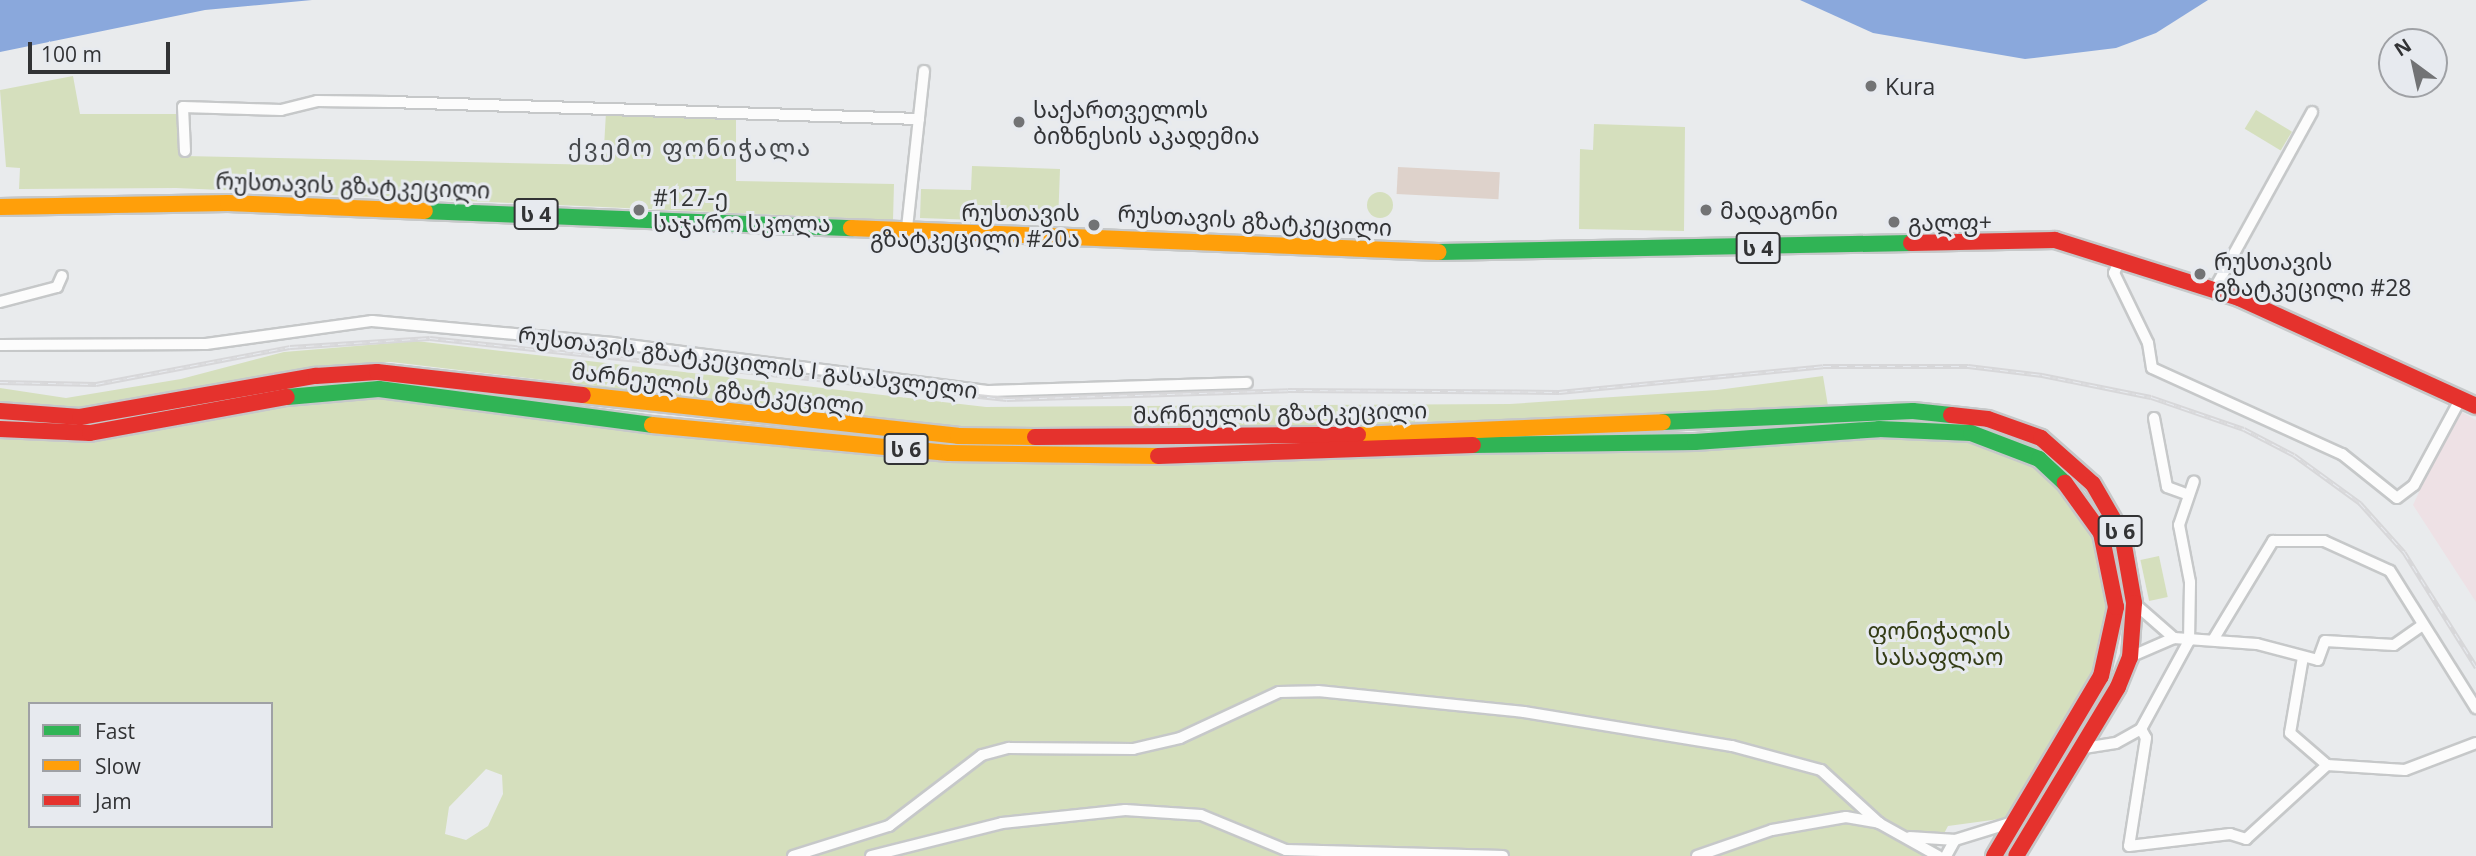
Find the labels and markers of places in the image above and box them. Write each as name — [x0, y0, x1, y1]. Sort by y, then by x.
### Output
place label: Kura — [1885, 72, 1935, 100]
marker: Kura — [1863, 78, 1879, 94]
place label: საქართველოს ბიზნესის აკადემია — [1033, 95, 1260, 149]
marker: საქართველოს ბიზნესის აკადემია — [1011, 114, 1027, 130]
place label: #127-ე საჯარო სკოლა — [653, 183, 831, 237]
place label: მადაგონი — [1720, 196, 1838, 224]
place label: რუსთავის გზატკეცილი #20ა — [870, 198, 1080, 252]
marker: #127-ე საჯარო სკოლა — [631, 202, 647, 218]
marker: მადაგონი — [1698, 202, 1714, 218]
place label: გალფ+ — [1908, 208, 1992, 236]
marker: გალფ+ — [1886, 214, 1902, 230]
marker: რუსთავის გზატკეცილი #20ა — [1086, 217, 1102, 233]
place label: რუსთავის გზატკეცილი #28 — [2214, 247, 2411, 301]
marker: რუსთავის გზატკეცილი #28 — [2192, 266, 2208, 282]

